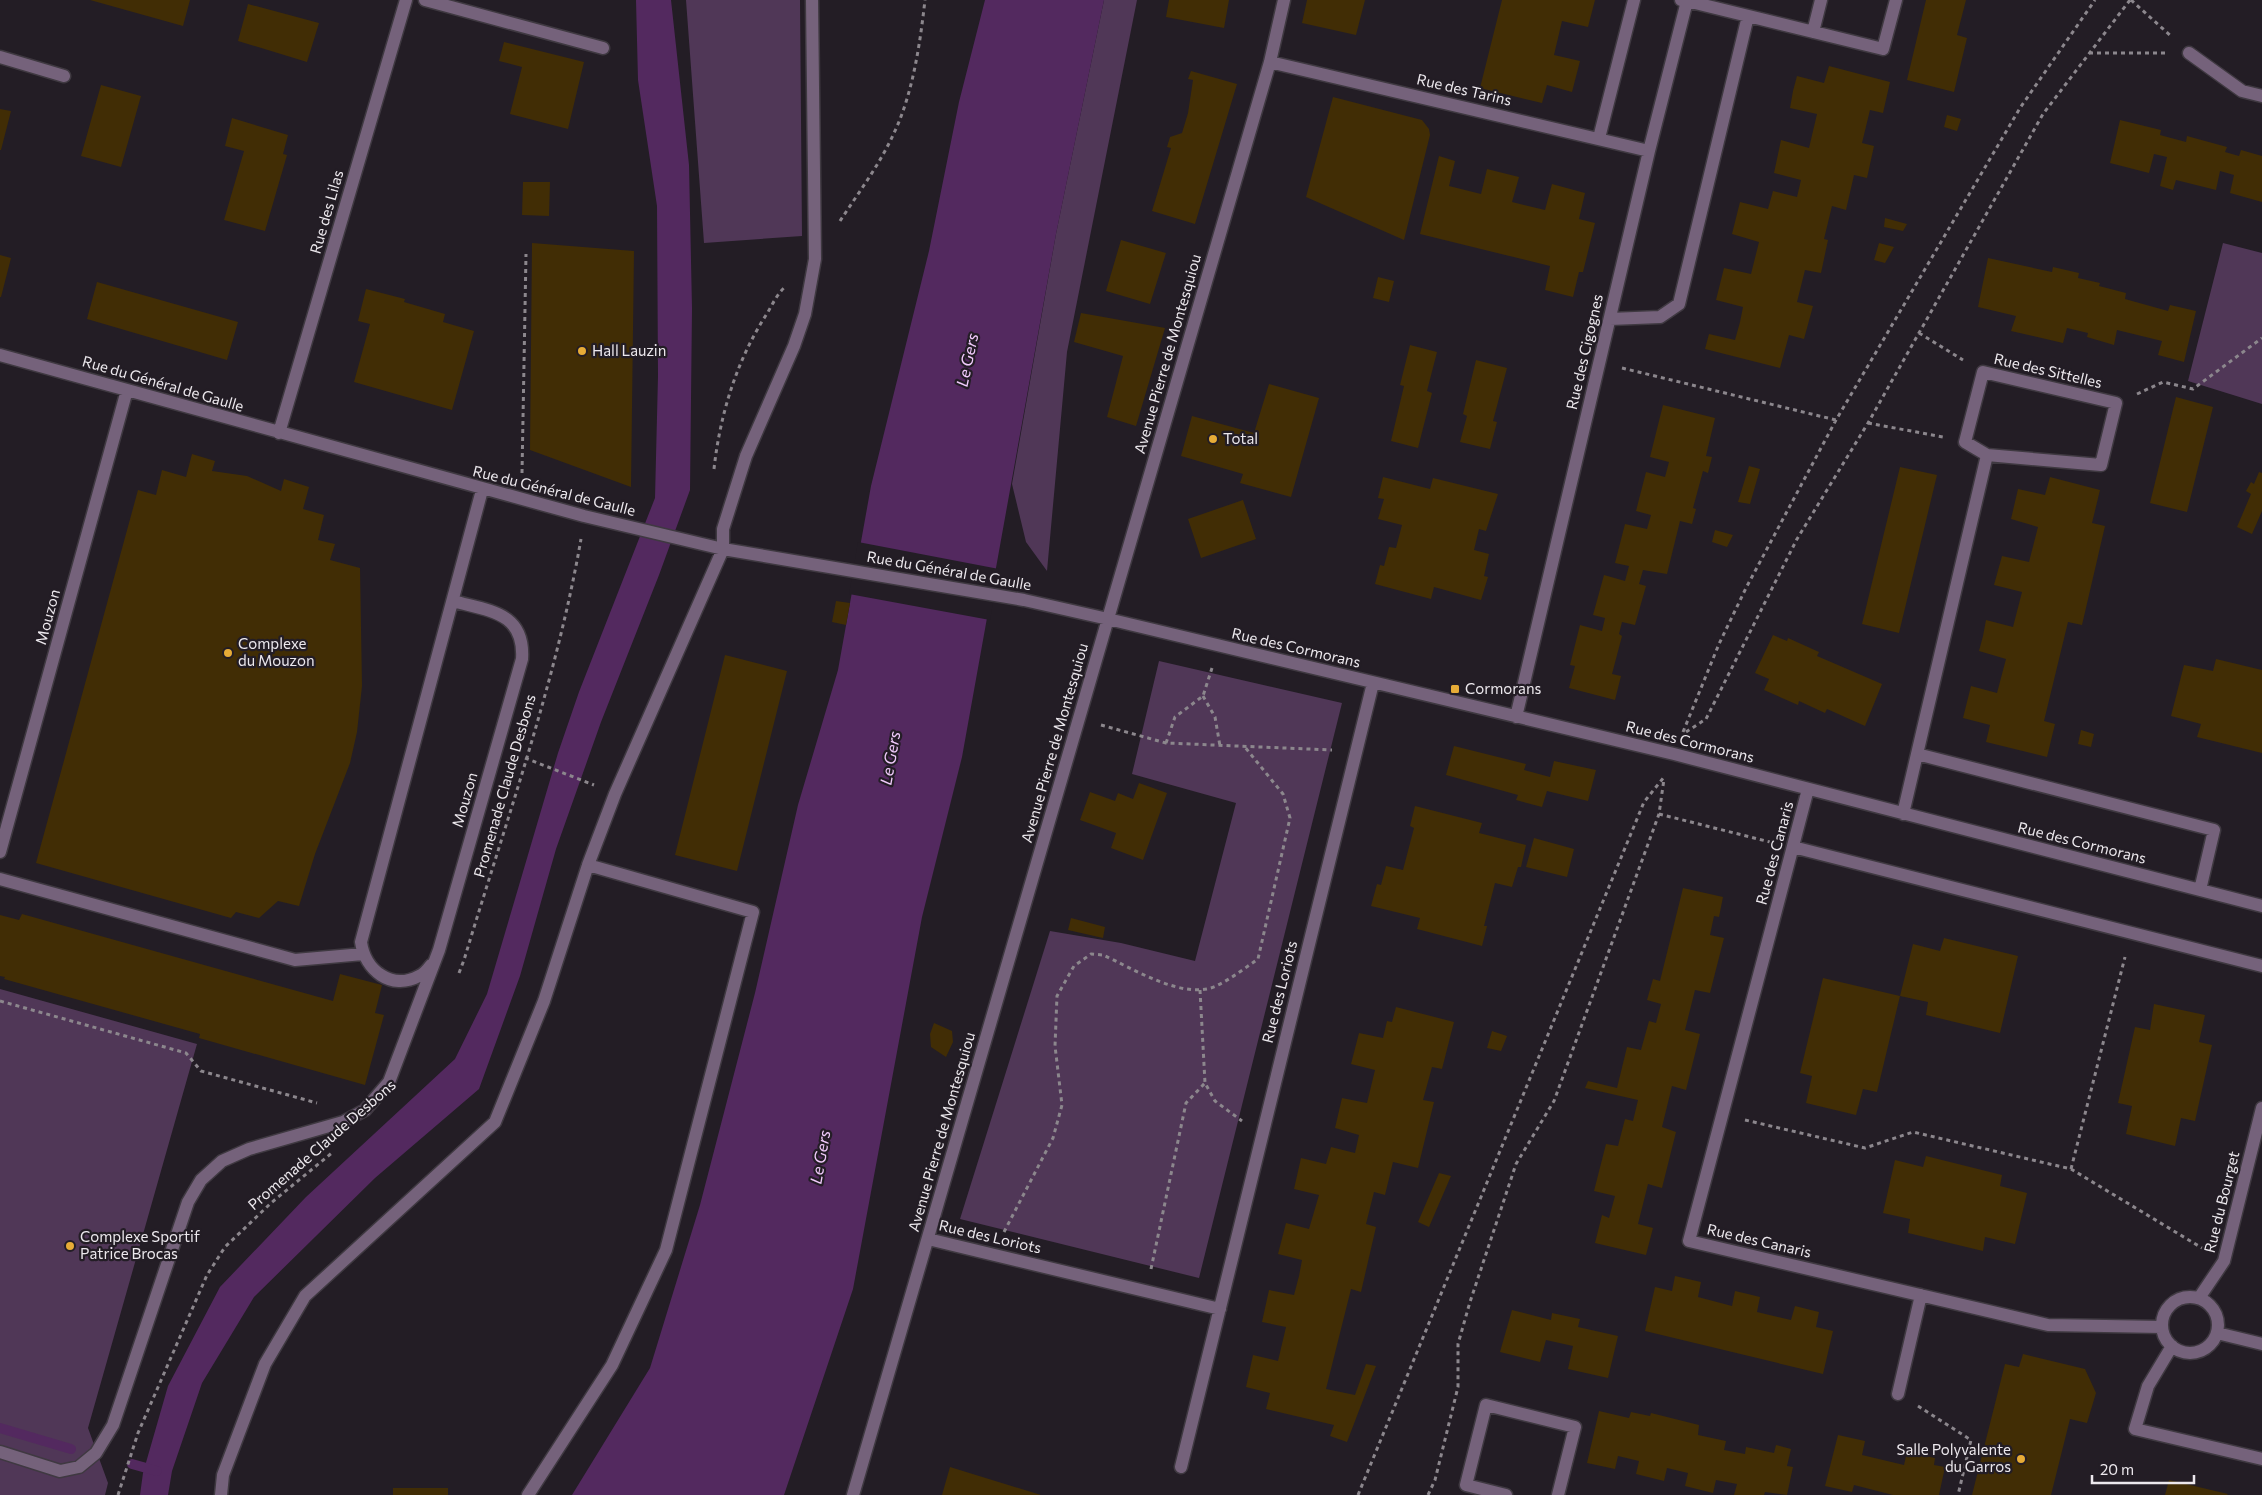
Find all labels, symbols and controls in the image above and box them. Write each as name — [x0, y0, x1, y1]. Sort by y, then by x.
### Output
street label: Rue des Tarins — [1415, 69, 1514, 109]
street label: Rue des Lilas — [305, 168, 347, 256]
street label: Avenue Pierre de Montesquiou — [1130, 252, 1204, 456]
street label: Rue des Cigognes — [1562, 292, 1606, 411]
water label: Le Gers — [952, 331, 981, 388]
place label: Hall Lauzin — [592, 341, 666, 359]
marker: Hall Lauzin — [576, 345, 588, 357]
street label: Rue des Sittelles — [1992, 349, 2104, 391]
street label: Rue du Général de Gaulle — [81, 351, 246, 415]
place label: Total — [1223, 429, 1258, 447]
marker: Total — [1207, 433, 1219, 445]
street label: Rue du Général de Gaulle — [471, 461, 638, 519]
street label: Rue du Général de Gaulle — [865, 547, 1033, 593]
street label: Mouzon — [31, 587, 63, 646]
street label: Rue des Cormorans — [1230, 623, 1363, 671]
place label: Complexe du Mouzon — [238, 634, 315, 669]
street label: Avenue Pierre de Montesquiou — [1017, 641, 1091, 845]
marker: Complexe du Mouzon — [222, 647, 234, 659]
place label: Cormorans — [1465, 679, 1542, 697]
marker: Cormorans — [1449, 683, 1461, 695]
street label: Promenade Claude Desbons — [469, 692, 539, 879]
street label: Rue des Cormorans — [1624, 716, 1757, 766]
water label: Le Gers — [875, 730, 904, 786]
street label: Mouzon — [448, 770, 480, 829]
street label: Rue des Canaris — [1752, 799, 1797, 907]
street label: Rue des Cormorans — [2016, 817, 2149, 867]
street label: Rue des Loriots — [1258, 939, 1300, 1045]
street label: Avenue Pierre de Montesquiou — [904, 1030, 978, 1234]
street label: Promenade Claude Desbons — [244, 1075, 399, 1213]
water label: Le Gers — [805, 1129, 834, 1185]
street label: Rue du Bourget — [2200, 1149, 2242, 1254]
street label: Rue des Loriots — [937, 1215, 1043, 1257]
street label: Rue des Canaris — [1705, 1219, 1813, 1261]
place label: Complexe Sportif Patrice Brocas — [80, 1227, 200, 1262]
marker: Complexe Sportif Patrice Brocas — [64, 1240, 76, 1252]
place label: Salle Polyvalente du Garros — [1897, 1440, 2011, 1475]
scale bar — [2092, 1452, 2194, 1484]
marker: Salle Polyvalente du Garros — [2015, 1453, 2027, 1465]
text: 20 m — [2100, 1460, 2134, 1478]

